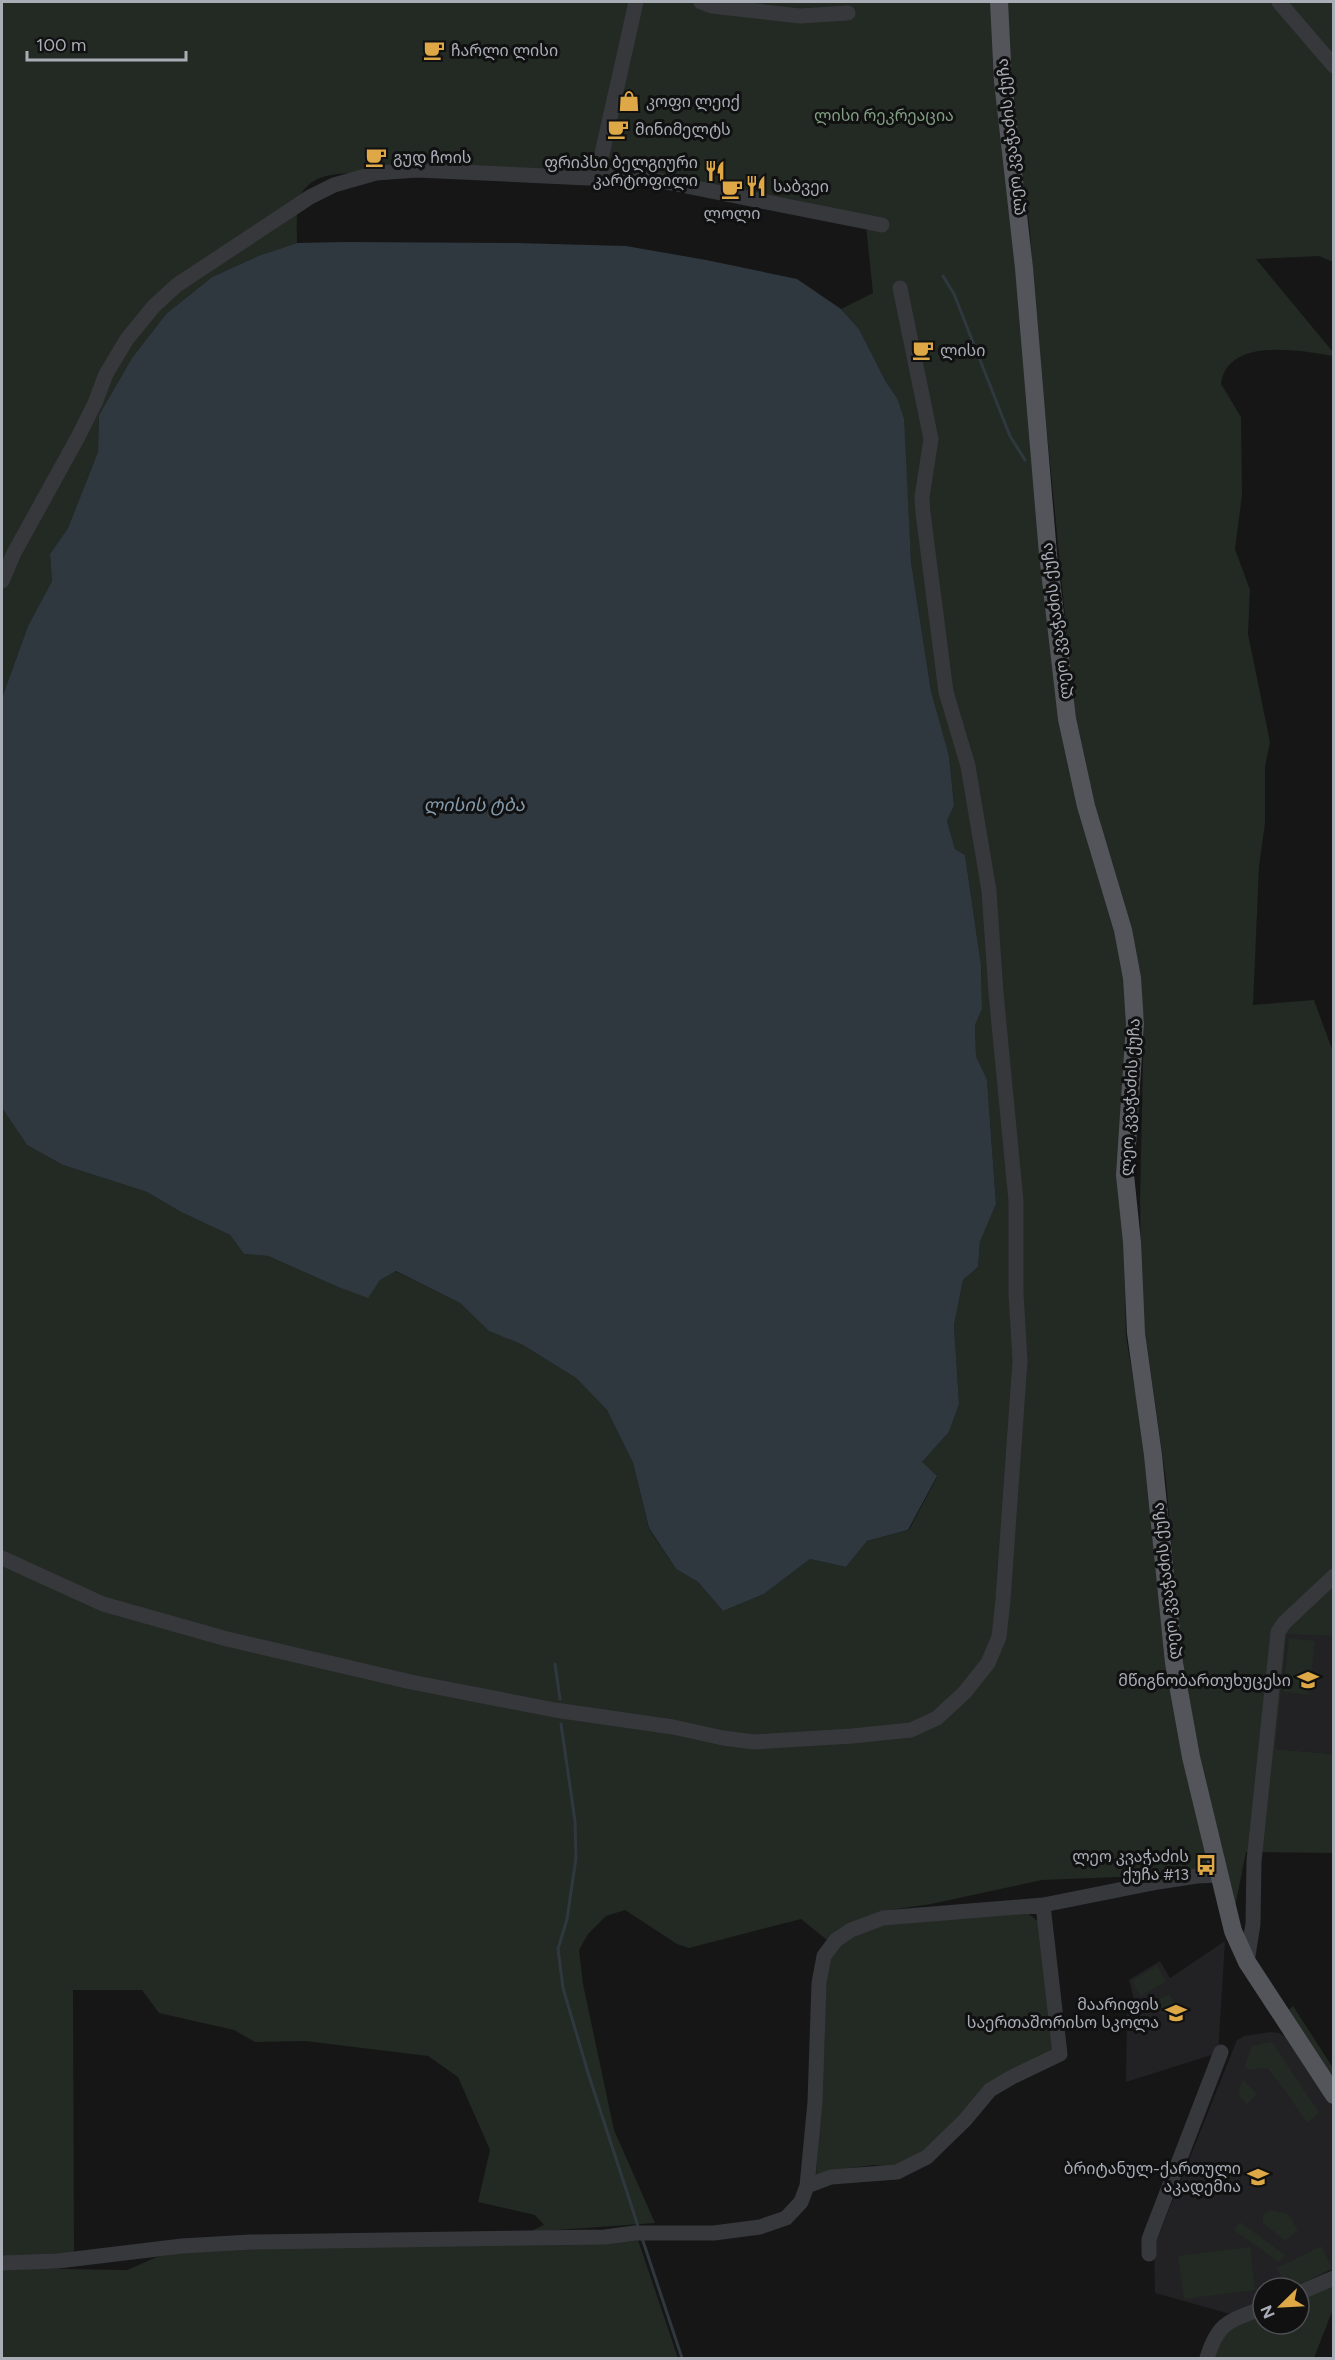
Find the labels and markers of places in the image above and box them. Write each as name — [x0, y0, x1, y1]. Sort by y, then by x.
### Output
cafe icon: ჩარლი ლისი — [422, 38, 446, 62]
place label: ჩარლი ლისი — [451, 41, 558, 61]
shop icon: კოფი ლეიქ — [617, 89, 641, 113]
place label: კოფი ლეიქ — [646, 92, 740, 112]
cafe icon: მინიმელტს — [606, 117, 630, 141]
place label: მინიმელტს — [635, 120, 731, 140]
cafe icon: გუდ ჩოის — [364, 145, 388, 169]
place label: გუდ ჩოის — [393, 148, 472, 168]
place label: ფრიპსი ბელგიური კარტოფილი — [544, 153, 698, 191]
restaurant icon: ფრიპსი ბელგიური კარტოფილი — [703, 159, 727, 183]
restaurant icon: საბვეი — [744, 174, 768, 198]
cafe icon: ლოლი — [720, 177, 744, 201]
place label: საბვეი — [773, 177, 829, 196]
place label: ლოლი — [704, 204, 760, 224]
cafe icon: ლისი — [911, 338, 935, 362]
place label: ლისი — [940, 341, 985, 361]
school or university icon: მწიგნობართუხუცესი — [1296, 1668, 1320, 1692]
place label: მწიგნობართუხუცესი — [1118, 1671, 1291, 1690]
place label: ლეო კვაჭაძის ქუჩა #13 — [1072, 1847, 1189, 1884]
bus stop icon: ლეო კვაჭაძის ქუჩა #13 — [1194, 1853, 1218, 1877]
place label: მაარიფის საერთაშორისო სკოლა — [967, 1995, 1159, 2033]
school or university icon: მაარიფის საერთაშორისო სკოლა — [1164, 2001, 1188, 2025]
place label: ბრიტანულ-ქართული აკადემია — [1064, 2159, 1241, 2197]
school or university icon: ბრიტანულ-ქართული აკადემია — [1246, 2165, 1270, 2189]

